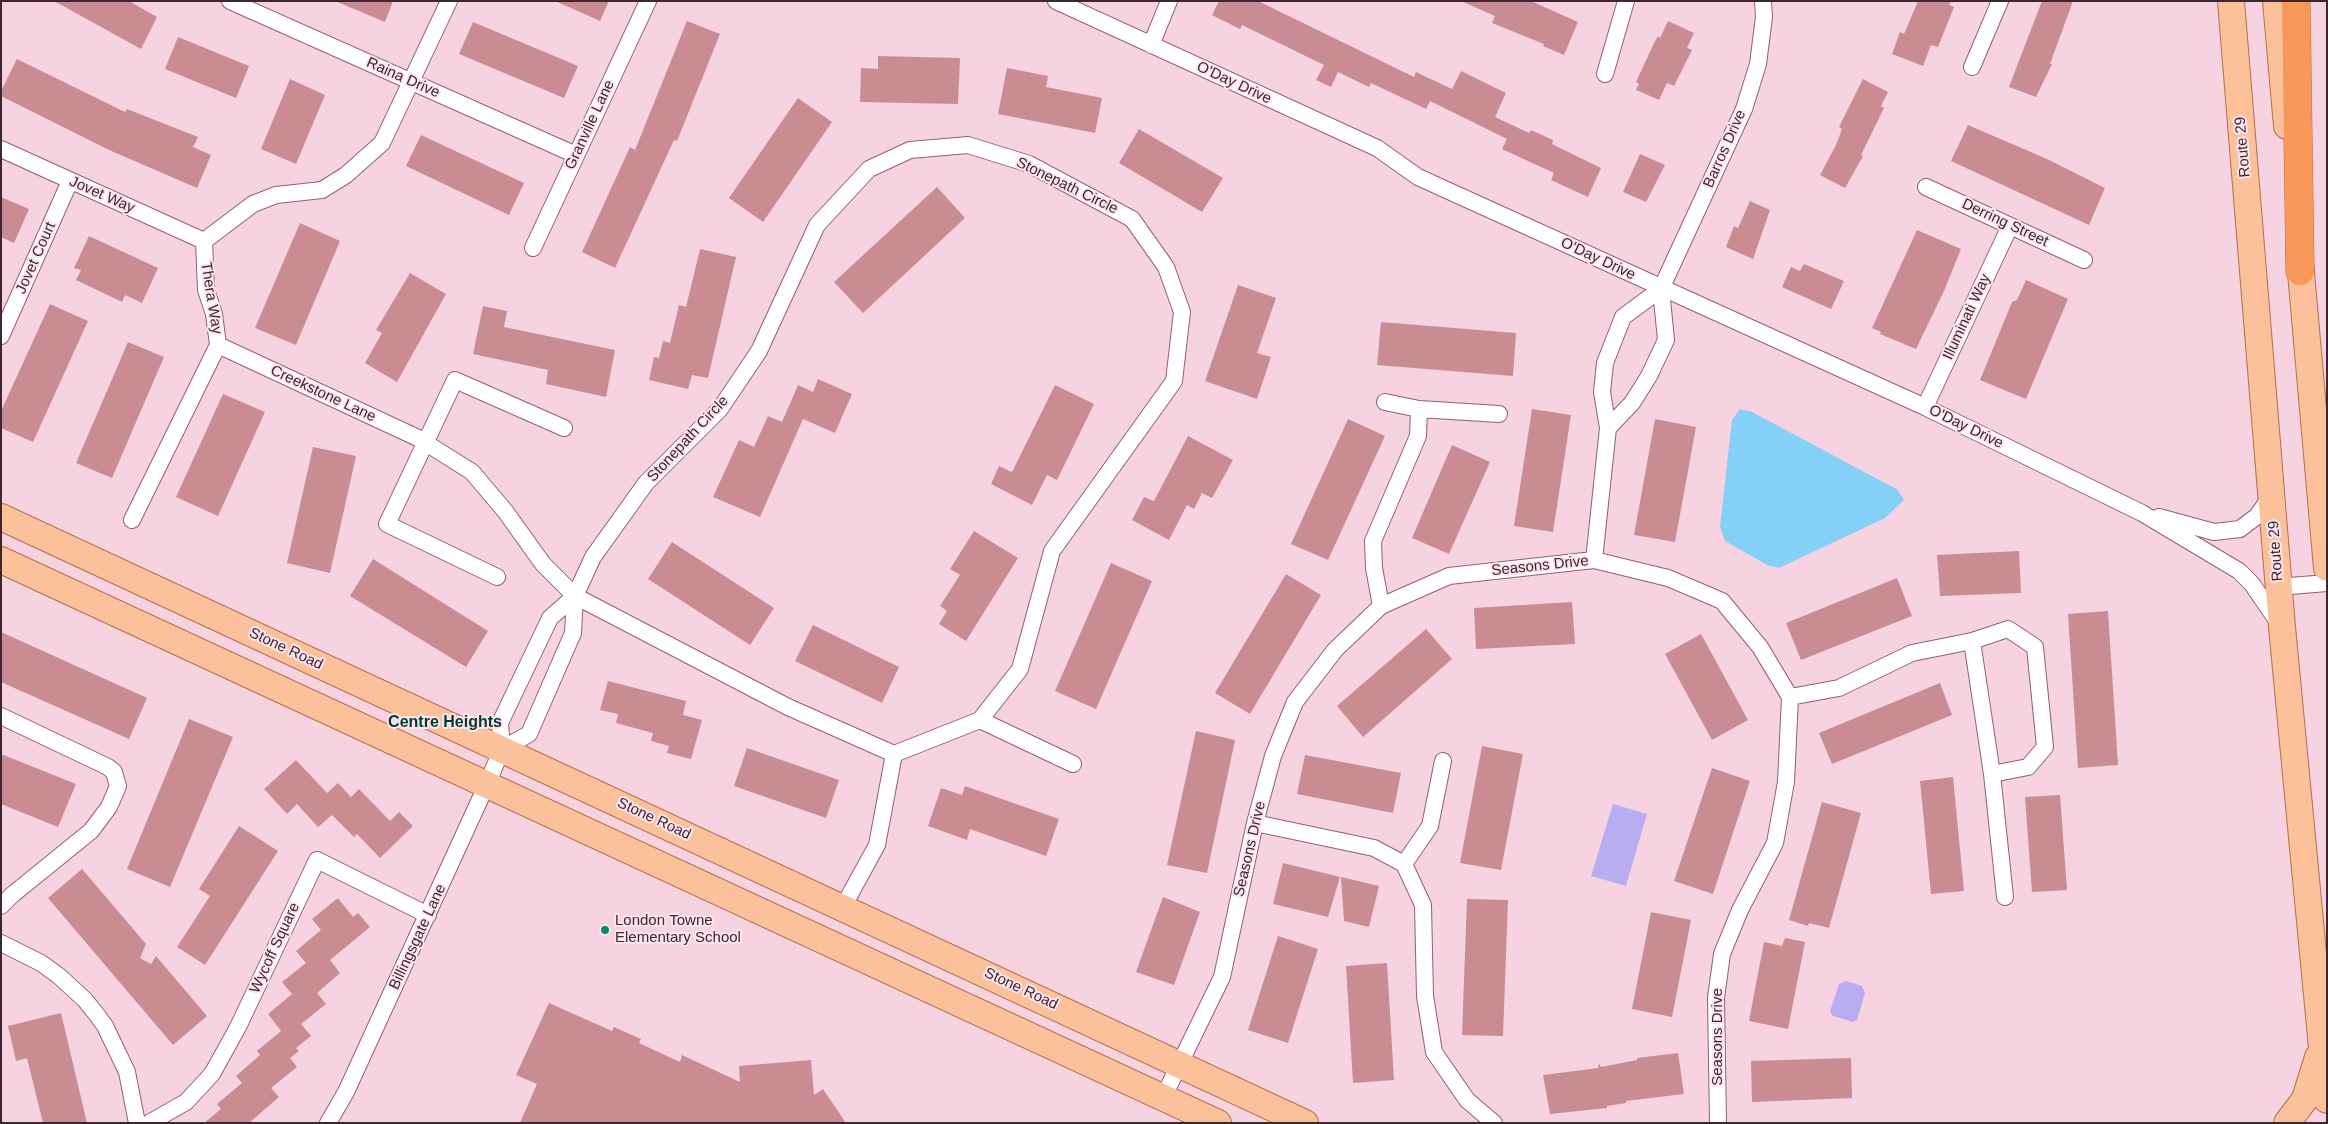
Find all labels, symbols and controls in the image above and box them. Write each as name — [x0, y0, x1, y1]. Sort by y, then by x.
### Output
street label: Raina Drive — [364, 54, 442, 102]
street label: O'Day Drive — [1194, 58, 1274, 108]
street label: Granville Lane — [561, 77, 619, 173]
street label: Barros Drive — [1700, 107, 1750, 191]
street label: Route 29 — [2231, 116, 2255, 178]
street label: Stonepath Circle — [1013, 154, 1121, 218]
street label: Jovet Way — [67, 173, 137, 217]
street label: Derring Street — [1959, 195, 2051, 251]
street label: Jovet Court — [12, 219, 60, 297]
street label: O'Day Drive — [1558, 234, 1638, 284]
street label: Thera Way — [196, 261, 226, 335]
street label: Illuminati Way — [1939, 271, 1995, 363]
street label: Creekstone Lane — [267, 362, 379, 426]
street label: Stonepath Circle — [644, 392, 732, 486]
street label: O'Day Drive — [1926, 401, 2006, 453]
street label: Route 29 — [2265, 520, 2287, 582]
street label: Seasons Drive — [1491, 552, 1589, 580]
street label: Stone Road — [246, 624, 326, 674]
district label: Centre Heights — [388, 713, 502, 733]
street label: Stone Road — [614, 794, 694, 844]
street label: Seasons Drive — [1230, 799, 1270, 899]
street label: Billingsgate Lane — [386, 881, 450, 993]
street label: Wycoff Square — [246, 900, 304, 996]
place label: London Towne Elementary School — [615, 912, 741, 947]
marker: London Towne Elementary School — [599, 924, 611, 936]
street label: Stone Road — [981, 964, 1061, 1014]
street label: Seasons Drive — [1709, 988, 1727, 1086]

